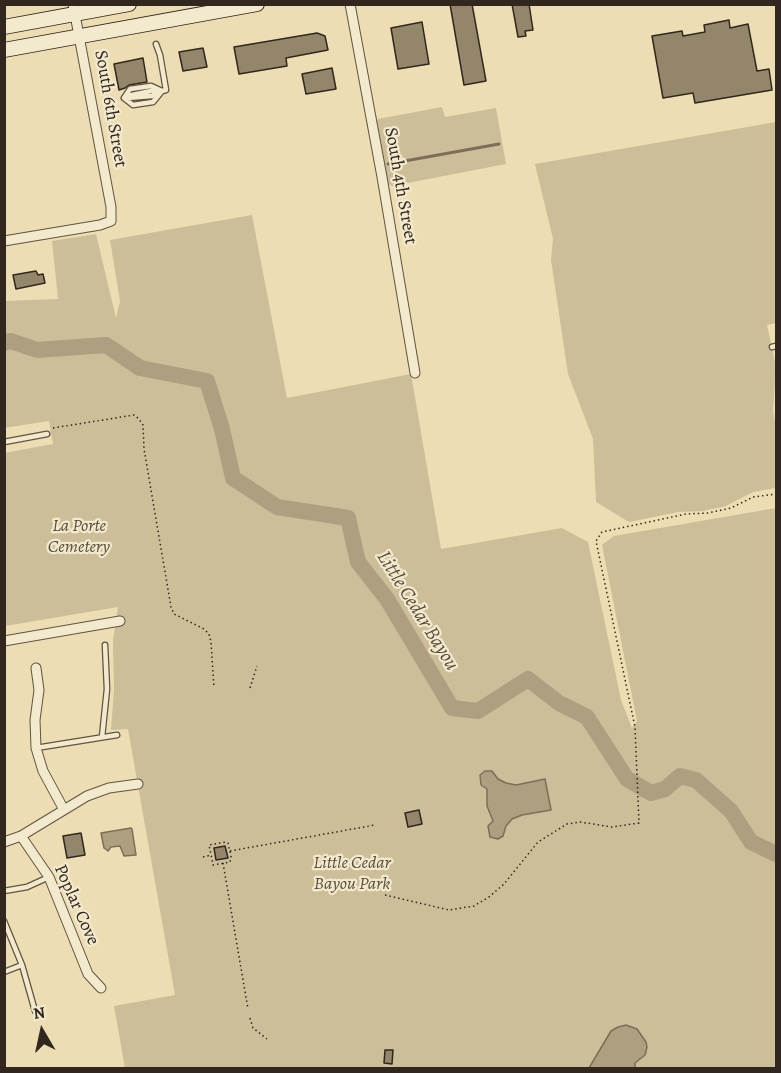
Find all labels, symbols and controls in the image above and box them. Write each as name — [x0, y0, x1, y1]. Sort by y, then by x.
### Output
street label: South 6th Street — [89, 49, 131, 169]
street label: South 4th Street — [379, 126, 421, 246]
park label: La Porte Cemetery — [48, 516, 110, 558]
water label: Little Cedar Bayou — [371, 547, 463, 675]
park label: Little Cedar Bayou Park — [313, 853, 391, 896]
street label: Poplar Cove — [49, 861, 103, 949]
north arrow — [12, 1001, 72, 1061]
text: N — [32, 1001, 47, 1025]

